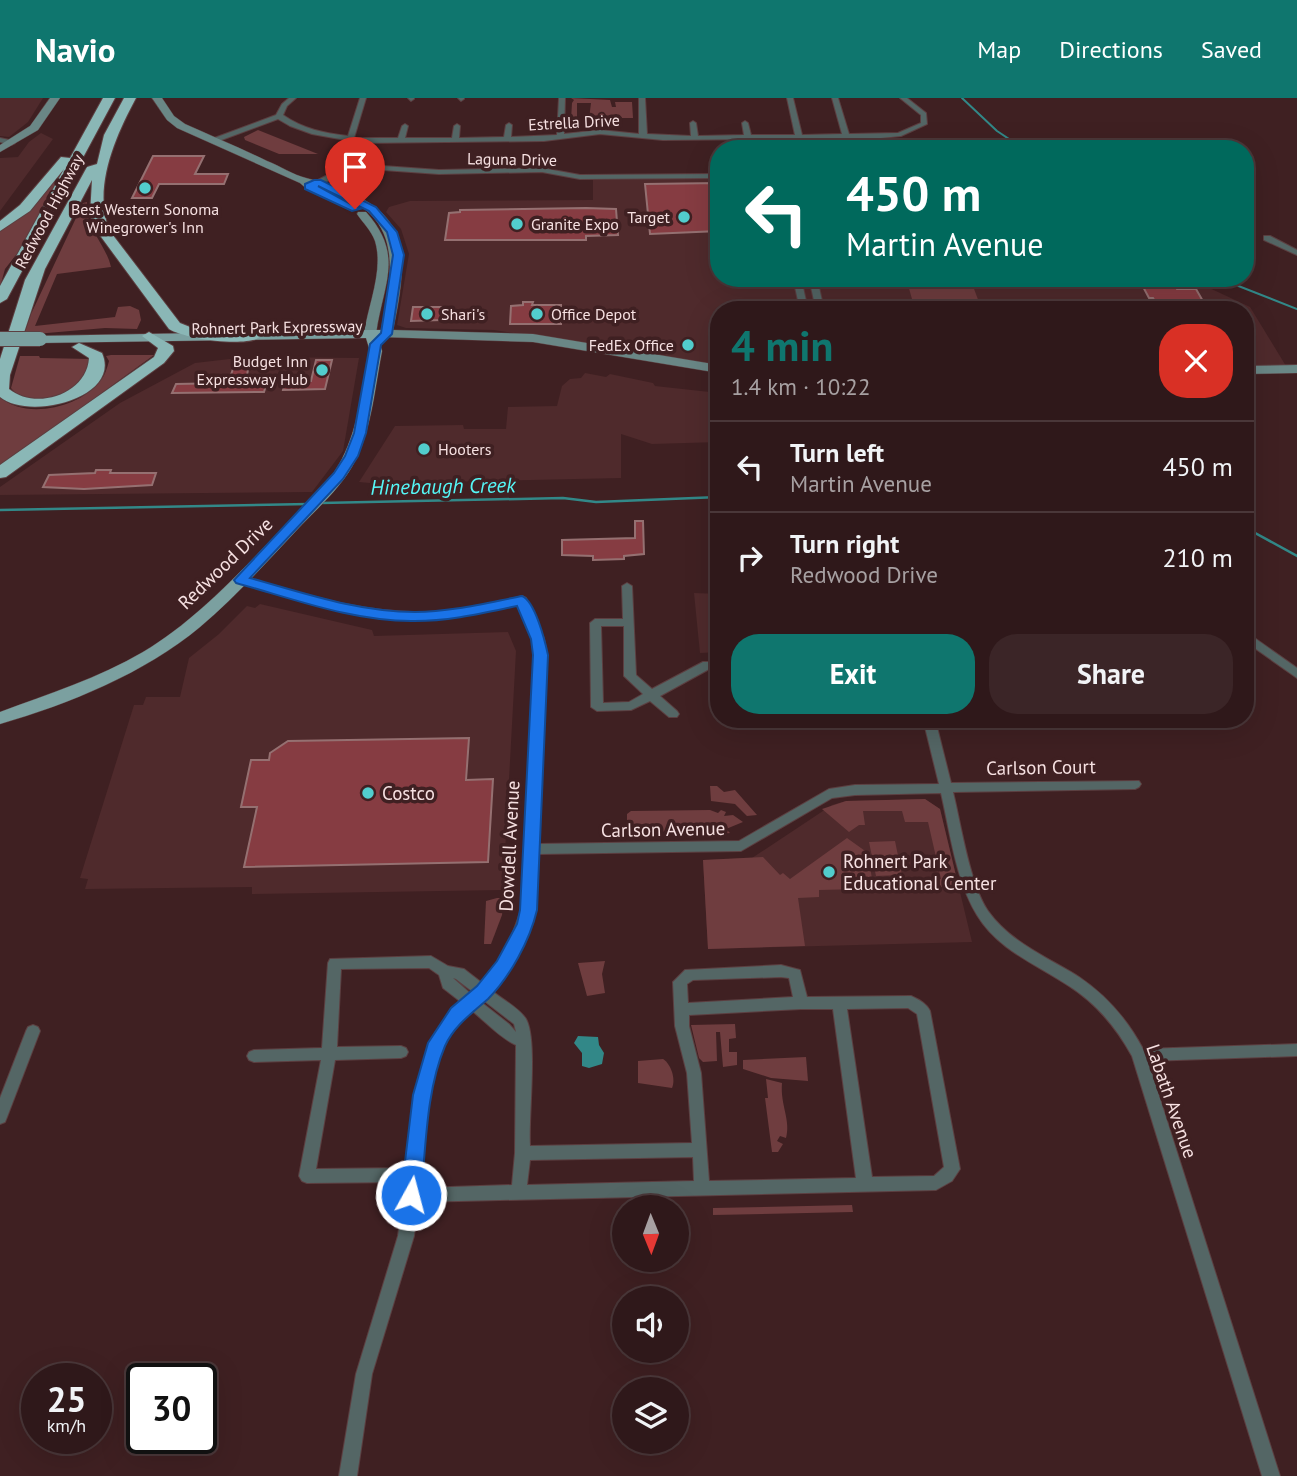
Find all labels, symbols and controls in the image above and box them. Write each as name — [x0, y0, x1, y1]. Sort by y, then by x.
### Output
text: Navio — [35, 28, 115, 71]
text: Map — [977, 34, 1021, 65]
text: Directions — [1059, 34, 1163, 65]
text: Saved — [1201, 34, 1262, 65]
street label: Estrella Drive — [528, 110, 620, 134]
pin — [325, 137, 385, 209]
icon: arrive — [336, 148, 374, 186]
street label: Laguna Drive — [467, 148, 557, 170]
street label: Redwood Highway — [10, 150, 88, 272]
text: 450 m — [846, 161, 981, 225]
icon: left — [731, 168, 822, 259]
marker: Best Western Sonoma Winegrower's Inn — [137, 180, 153, 196]
place label: Best Western Sonoma Winegrower's Inn — [71, 199, 219, 237]
place label: Target — [627, 207, 671, 227]
marker: Target — [676, 209, 692, 225]
place label: Granite Expo — [531, 214, 619, 234]
marker: Granite Expo — [509, 216, 525, 232]
text: Martin Avenue — [846, 223, 1043, 265]
place label: Shari's — [441, 304, 485, 324]
place label: Office Depot — [551, 304, 637, 324]
marker: Shari's — [419, 306, 435, 322]
marker: Office Depot — [529, 306, 545, 322]
street label: Rohnert Park Expressway — [191, 315, 363, 338]
text: 4 min — [731, 318, 833, 373]
button: close — [1159, 324, 1233, 398]
place label: FedEx Office — [589, 335, 674, 355]
marker: FedEx Office — [680, 337, 696, 353]
place label: Budget Inn Expressway Hub — [197, 351, 308, 389]
marker: Budget Inn Expressway Hub — [314, 362, 330, 378]
text: 1.4 km · 10:22 — [731, 372, 870, 401]
text: Turn left — [790, 436, 884, 469]
place label: Hooters — [438, 439, 492, 459]
marker: Hooters — [416, 441, 432, 457]
icon: left — [731, 448, 769, 486]
text: 450 m — [1162, 450, 1233, 483]
text: Martin Avenue — [790, 469, 932, 498]
water label: Hinebaugh Creek — [370, 471, 517, 501]
street label: Redwood Drive — [173, 512, 277, 614]
text: Turn right — [790, 527, 899, 560]
icon: right — [731, 539, 769, 577]
text: 210 m — [1162, 541, 1233, 574]
text: Redwood Drive — [790, 560, 938, 589]
button: Exit — [731, 634, 975, 714]
button: Share — [989, 634, 1233, 714]
street label: Carlson Court — [986, 754, 1097, 780]
street label: Dowdell Avenue — [494, 780, 524, 912]
place label: Costco — [382, 781, 435, 805]
marker: Costco — [360, 785, 376, 801]
street label: Carlson Avenue — [601, 816, 725, 842]
place label: Rohnert Park Educational Center — [843, 849, 997, 895]
marker: Rohnert Park Educational Center — [821, 864, 837, 880]
street label: Labath Avenue — [1141, 1041, 1203, 1161]
position arrow — [374, 1158, 448, 1232]
north arrow — [612, 1195, 690, 1272]
map controls — [612, 1195, 689, 1454]
button: sound — [612, 1286, 689, 1363]
speed limit sign: 30 — [126, 1363, 217, 1454]
text: 25 — [47, 1376, 86, 1422]
button: layers — [612, 1377, 689, 1454]
text: km/h — [47, 1414, 86, 1437]

